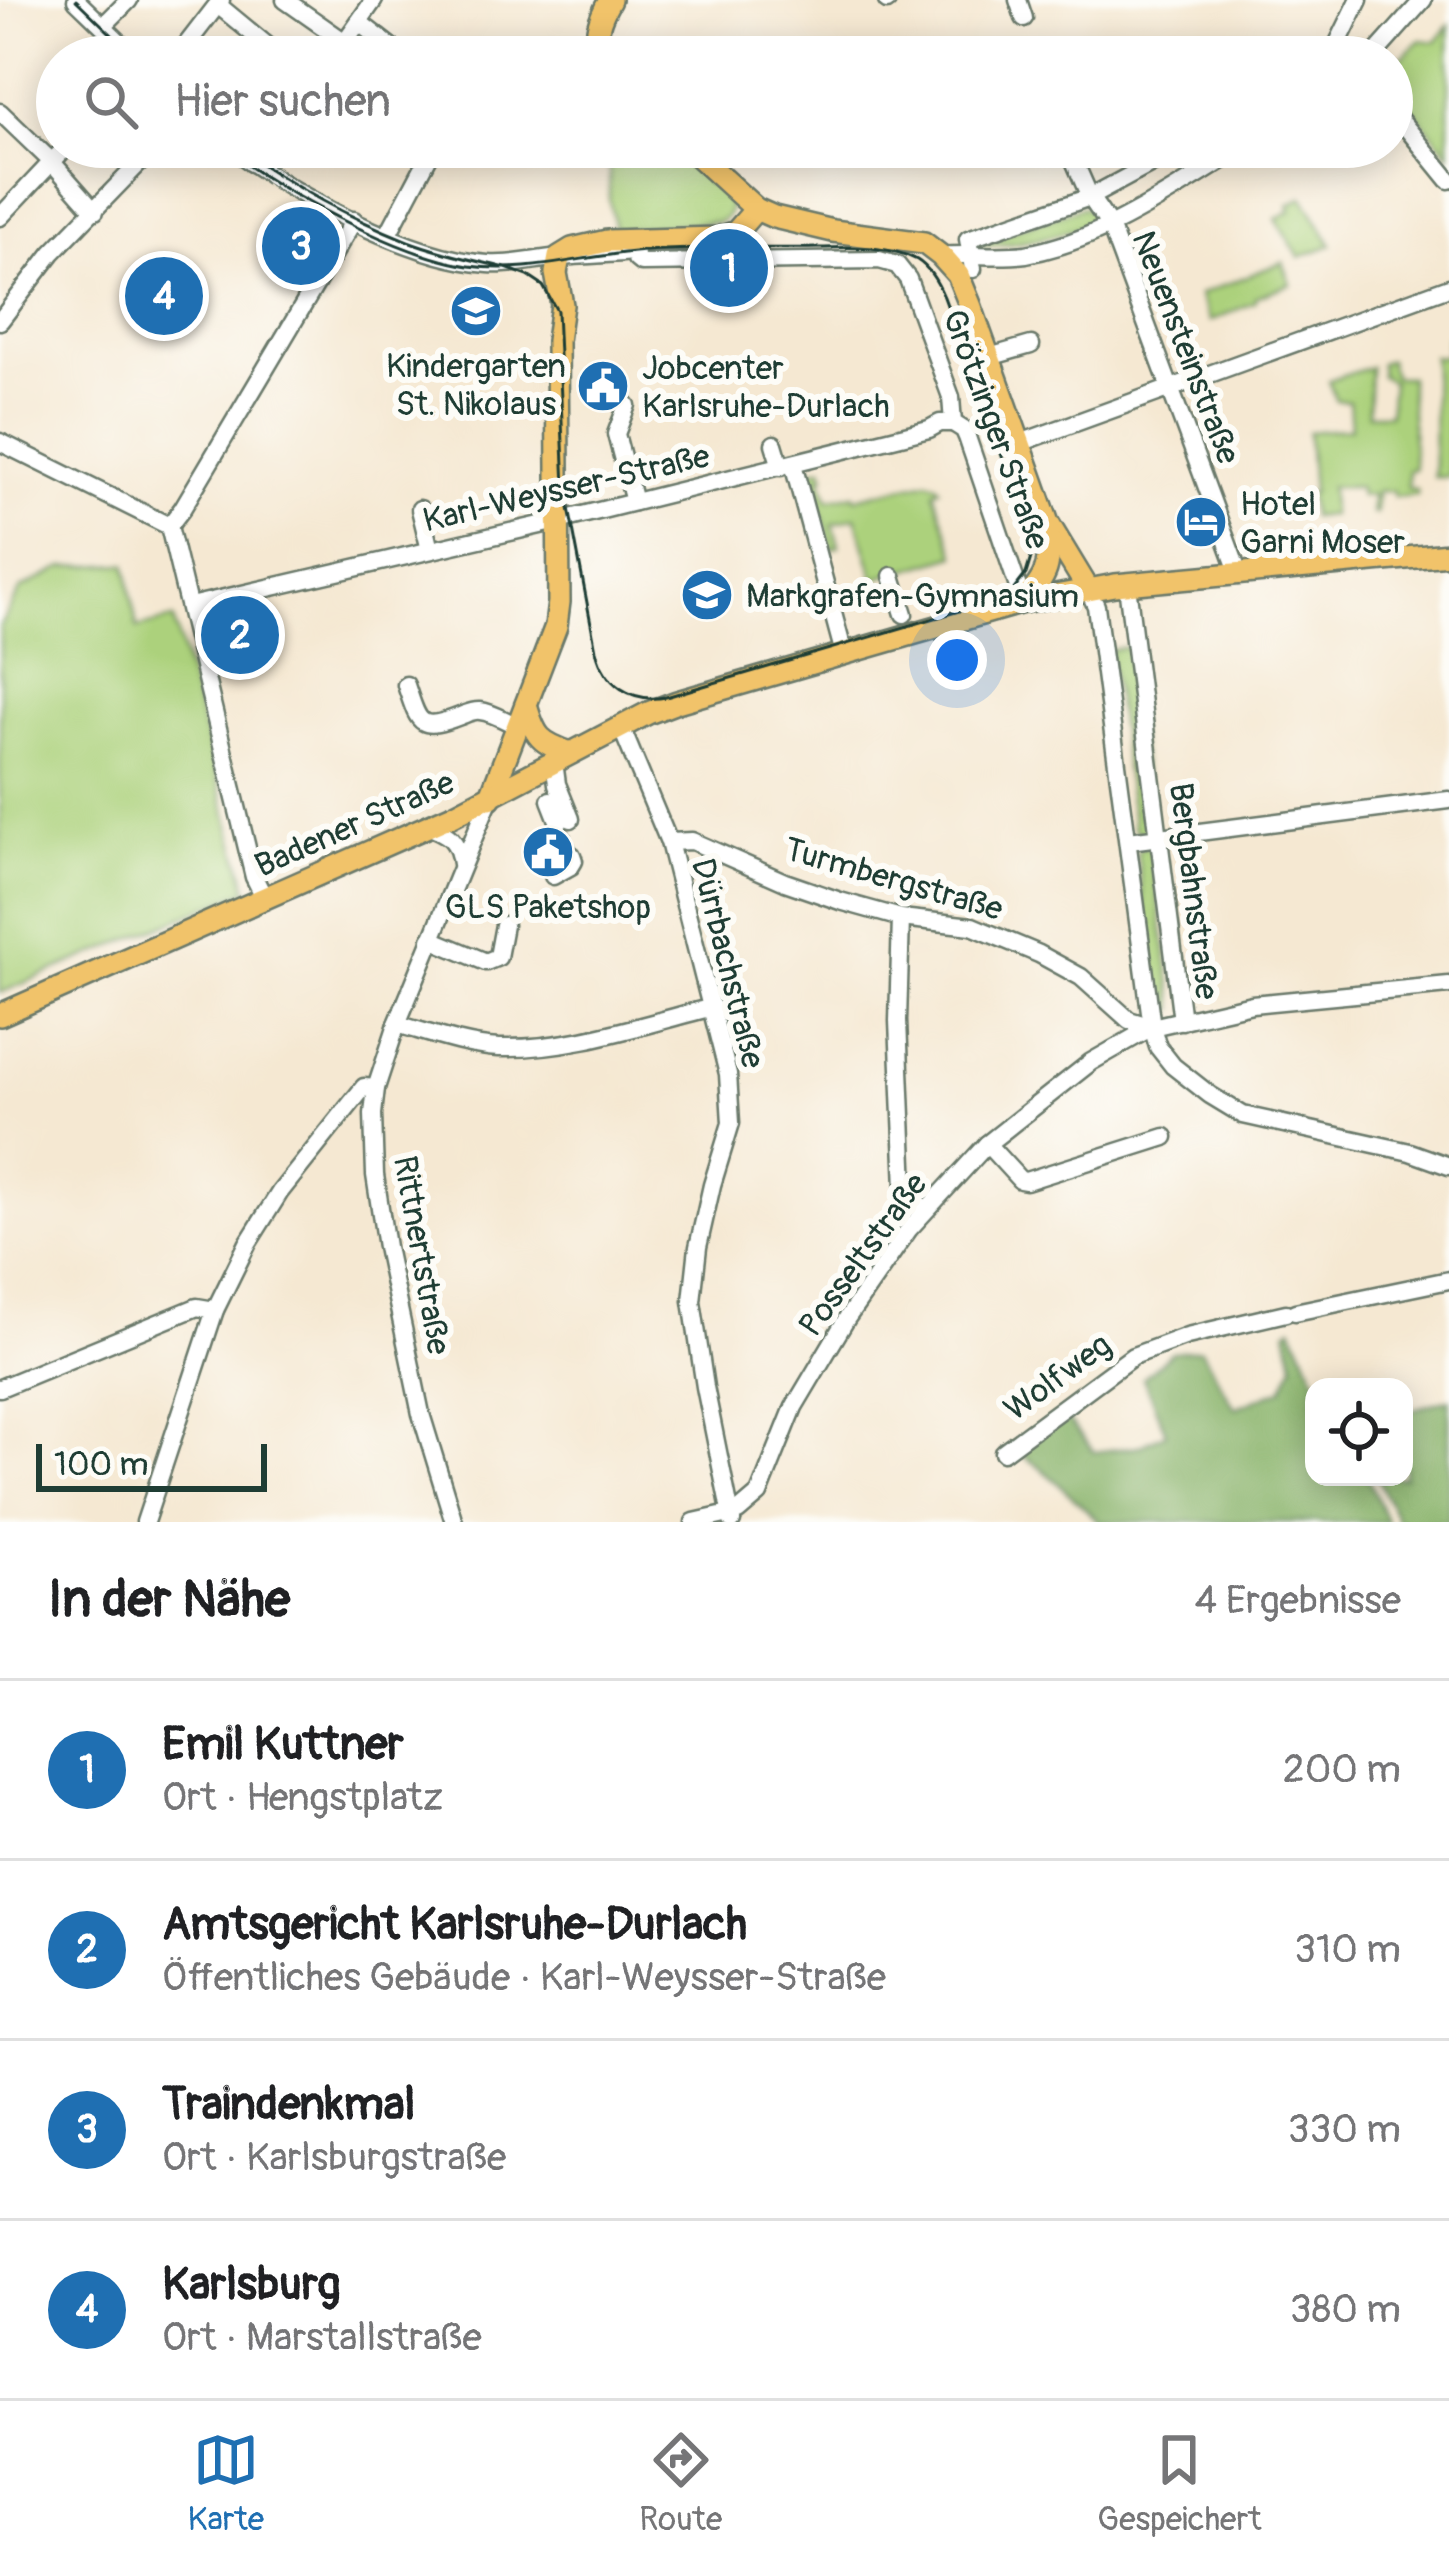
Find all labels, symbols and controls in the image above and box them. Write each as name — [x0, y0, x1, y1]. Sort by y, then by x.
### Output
search box — [36, 36, 1413, 168]
icon: search — [78, 69, 144, 135]
text: Hier suchen — [174, 74, 391, 130]
pin: 3 — [262, 201, 340, 291]
pin: 1 — [690, 223, 768, 313]
street label: Neuensteinstraße — [1122, 225, 1249, 470]
pin: 4 — [125, 251, 203, 341]
school or university icon: Kindergarten St. Nikolaus — [448, 283, 504, 339]
street label: Grötzinger Straße — [933, 304, 1058, 555]
place label: Kindergarten St. Nikolaus — [386, 346, 566, 425]
place label: Jobcenter Karlsruhe-Durlach — [642, 348, 890, 427]
public building icon: Jobcenter Karlsruhe-Durlach — [575, 358, 631, 414]
street label: Karl-Weysser-Straße — [419, 436, 714, 541]
place label: Hotel Garni Moser — [1240, 484, 1405, 563]
hotel icon: Hotel Garni Moser — [1173, 494, 1229, 550]
school or university icon: Markgrafen-Gymnasium — [679, 567, 735, 623]
place label: Markgrafen-Gymnasium — [746, 576, 1079, 617]
pin: 2 — [201, 590, 279, 680]
your location — [927, 630, 987, 690]
street label: Badener Straße — [249, 762, 461, 887]
street label: Bergbahnstraße — [1160, 781, 1227, 1002]
public building icon: GLS Paketshop — [520, 824, 576, 880]
street label: Turmbergstraße — [780, 829, 1008, 930]
street label: Dürrbachstraße — [682, 854, 773, 1072]
place label: GLS Paketshop — [445, 887, 651, 928]
street label: Rittnertstraße — [384, 1153, 459, 1358]
street label: Posseltstraße — [790, 1165, 936, 1345]
street label: Wolfweg — [996, 1325, 1119, 1430]
map controls — [1305, 1378, 1413, 1486]
button: locate — [1305, 1378, 1413, 1486]
scale bar — [36, 1438, 267, 1491]
text: 100 m — [54, 1444, 148, 1485]
text: In der Nähe — [48, 1568, 290, 1632]
text: 4 Ergebnisse — [1195, 1576, 1401, 1625]
text: Emil Kuttner — [162, 1717, 404, 1773]
text: 1 — [79, 1745, 95, 1794]
text: 200 m — [1283, 1745, 1401, 1794]
text: Ort · Hengstplatz — [162, 1773, 443, 1822]
text: Amtsgericht Karlsruhe-Durlach — [162, 1897, 747, 1953]
text: 2 — [76, 1925, 98, 1974]
text: 310 m — [1294, 1925, 1401, 1974]
text: Öffentliches Gebäude · Karl-Weysser-Straße — [162, 1953, 886, 2002]
text: Traindenkmal — [162, 2077, 415, 2133]
text: 3 — [76, 2105, 98, 2154]
text: 330 m — [1288, 2105, 1401, 2154]
text: Ort · Karlsburgstraße — [162, 2133, 506, 2182]
text: Karlsburg — [162, 2257, 340, 2313]
text: 4 — [76, 2285, 98, 2334]
text: 380 m — [1290, 2285, 1401, 2334]
text: Ort · Marstallstraße — [162, 2313, 482, 2362]
tab: Karte — [188, 2427, 264, 2540]
tab: Route — [639, 2427, 722, 2540]
tab: Gespeichert — [1097, 2427, 1261, 2540]

